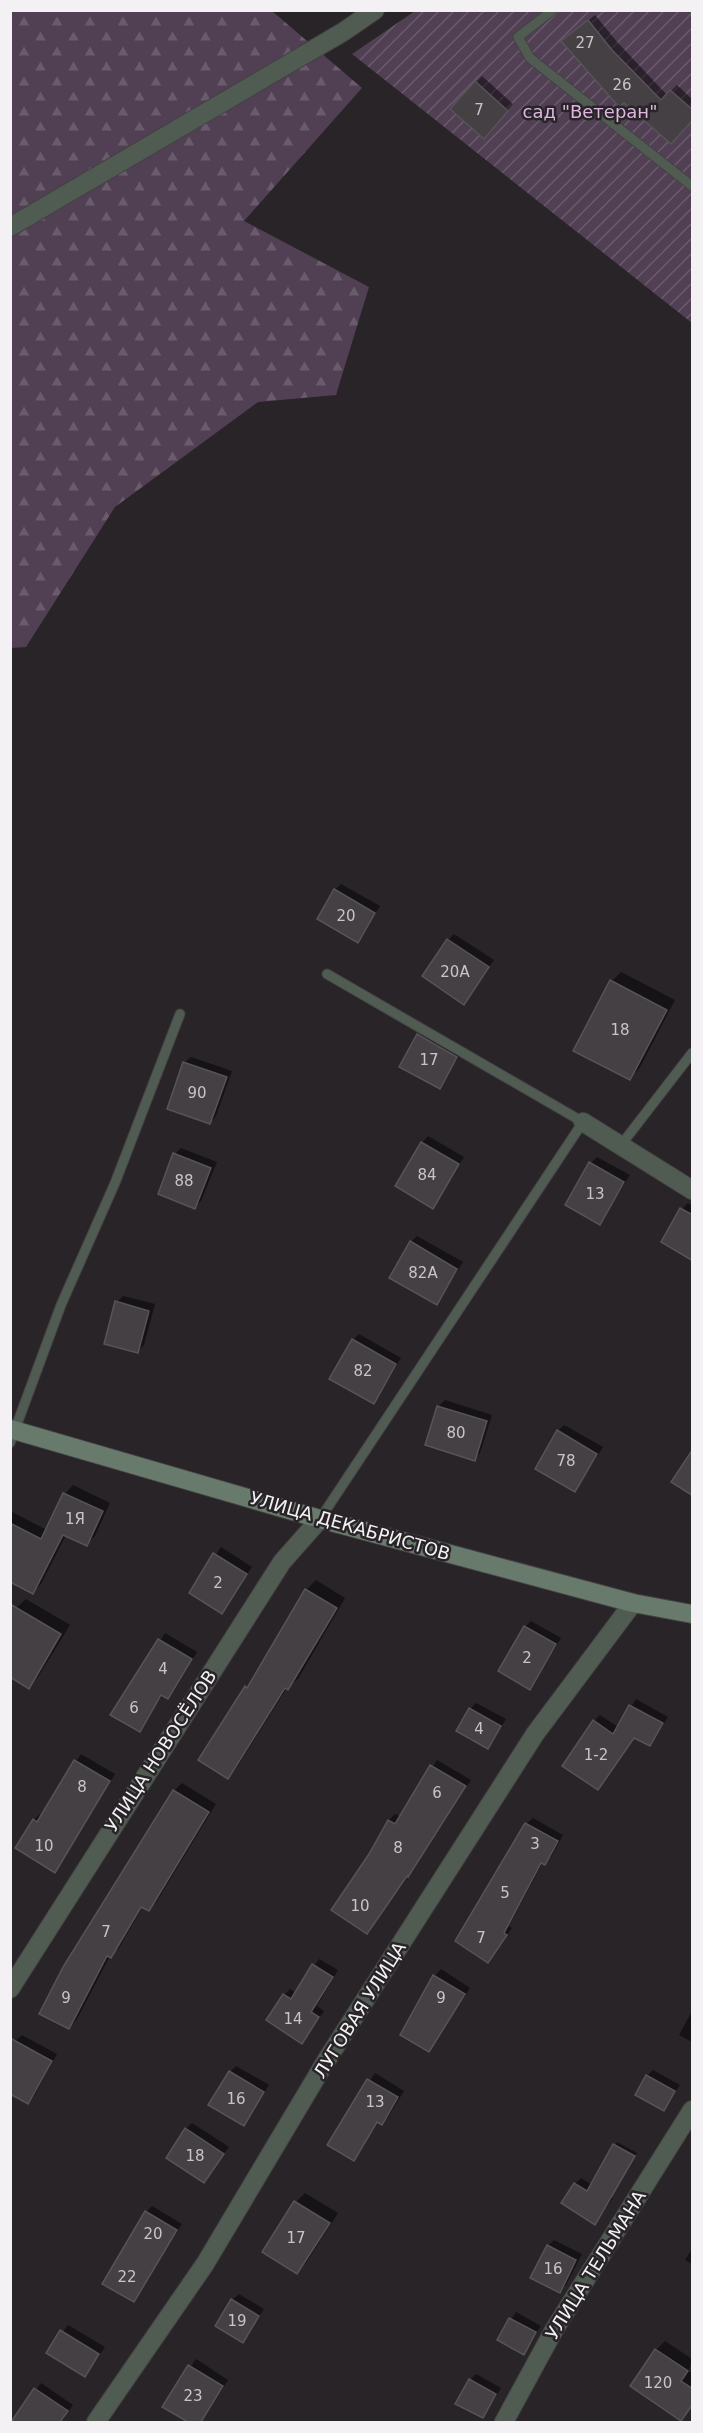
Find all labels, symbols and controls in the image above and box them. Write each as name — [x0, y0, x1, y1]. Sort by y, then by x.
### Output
house number: 27 — [575, 34, 595, 52]
house number: 26 — [612, 76, 632, 94]
house number: 7 — [474, 101, 484, 119]
park label: сад "Ветеран" — [523, 101, 657, 122]
house number: 20 — [336, 907, 356, 925]
house number: 20А — [440, 963, 470, 981]
house number: 18 — [610, 1021, 630, 1039]
house number: 17 — [419, 1051, 439, 1069]
house number: 90 — [187, 1084, 207, 1102]
house number: 84 — [417, 1166, 437, 1184]
house number: 88 — [174, 1172, 194, 1190]
house number: 13 — [585, 1185, 605, 1203]
house number: 82А — [408, 1264, 438, 1282]
house number: 82 — [353, 1362, 373, 1380]
house number: 80 — [446, 1424, 466, 1442]
house number: 78 — [556, 1452, 576, 1470]
street label: УЛИЦА ДЕКАБРИСТОВ — [248, 1487, 453, 1564]
house number: 1Я — [65, 1510, 85, 1528]
house number: 2 — [213, 1574, 223, 1592]
house number: 2 — [522, 1649, 532, 1667]
house number: 4 — [158, 1660, 168, 1678]
street label: УЛИЦА НОВОСЁЛОВ — [101, 1666, 221, 1835]
house number: 6 — [129, 1699, 139, 1717]
house number: 4 — [474, 1720, 484, 1738]
house number: 1-2 — [584, 1746, 608, 1764]
house number: 8 — [77, 1778, 87, 1796]
house number: 6 — [432, 1784, 442, 1802]
house number: 3 — [530, 1835, 540, 1853]
house number: 10 — [34, 1837, 54, 1855]
house number: 8 — [393, 1839, 403, 1857]
house number: 5 — [500, 1884, 510, 1902]
house number: 10 — [350, 1897, 370, 1915]
house number: 7 — [101, 1923, 111, 1941]
house number: 7 — [476, 1929, 486, 1947]
street label: ЛУГОВАЯ УЛИЦА — [309, 1937, 410, 2082]
house number: 9 — [61, 1989, 71, 2007]
house number: 9 — [436, 1989, 446, 2007]
house number: 14 — [283, 2010, 303, 2028]
house number: 16 — [226, 2090, 246, 2108]
house number: 13 — [365, 2093, 385, 2111]
house number: 18 — [185, 2147, 205, 2165]
street label: УЛИЦА ТЕЛЬМАНА — [541, 2186, 650, 2343]
house number: 20 — [143, 2225, 163, 2243]
house number: 17 — [286, 2229, 306, 2247]
house number: 16 — [543, 2260, 563, 2278]
house number: 22 — [117, 2268, 137, 2286]
house number: 19 — [227, 2312, 247, 2330]
house number: 120 — [644, 2374, 672, 2392]
house number: 23 — [183, 2387, 203, 2405]

